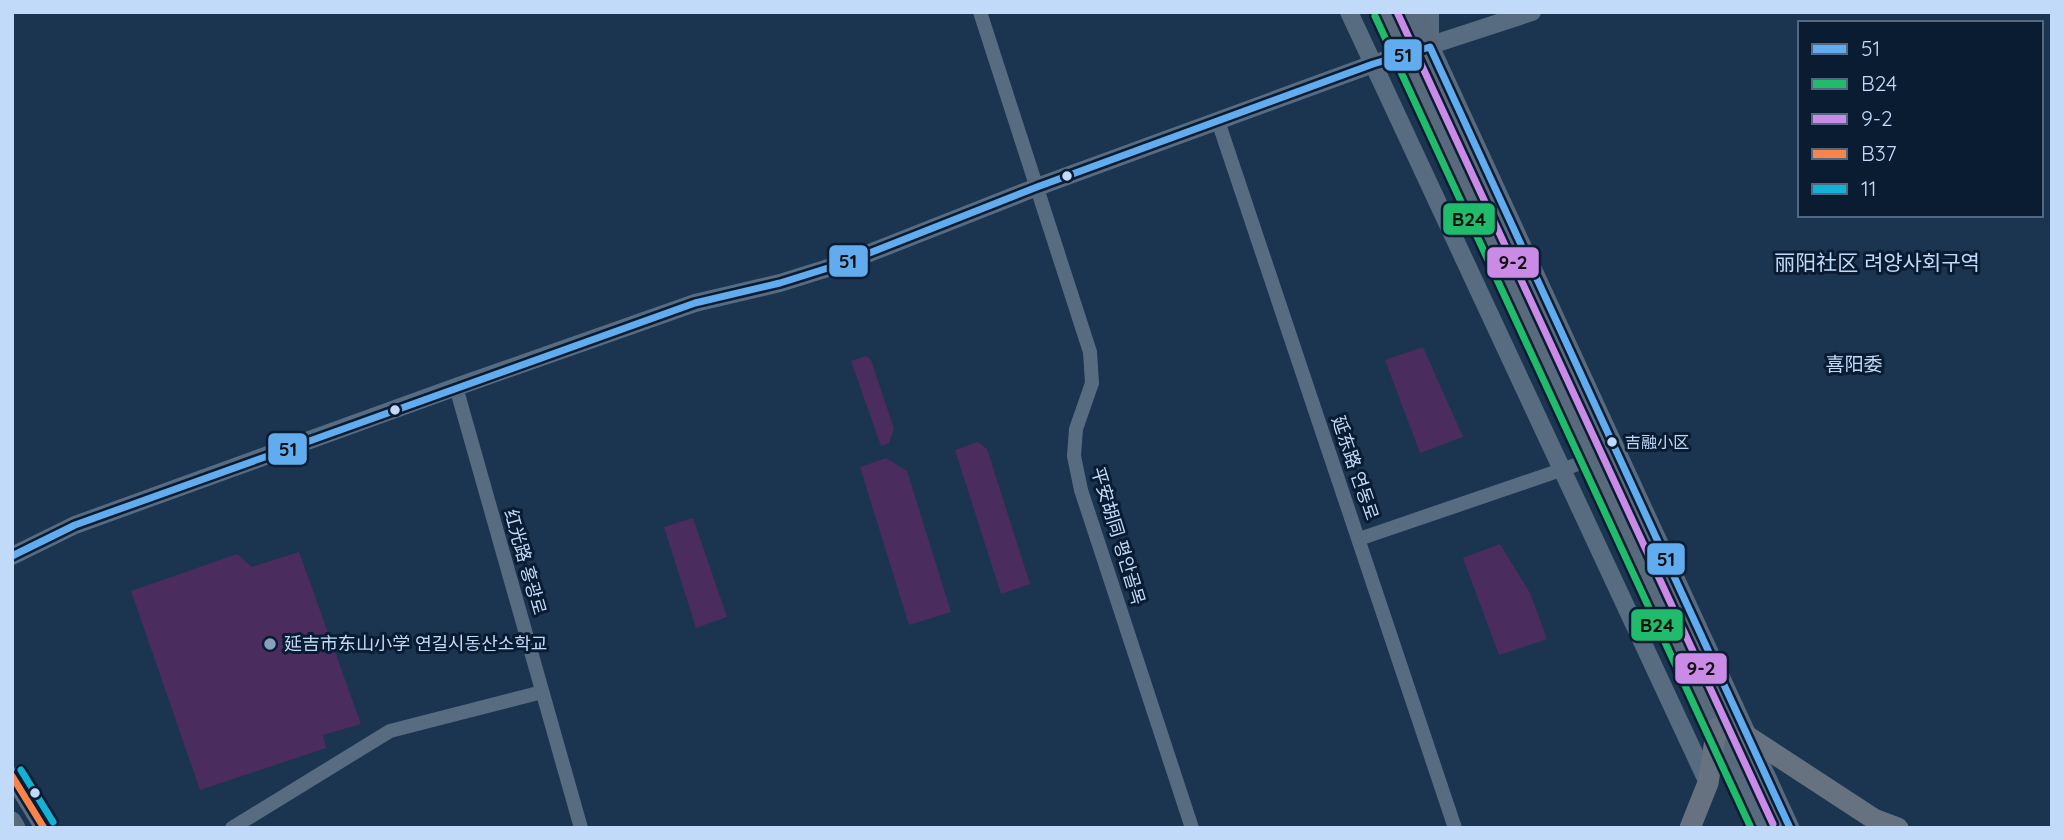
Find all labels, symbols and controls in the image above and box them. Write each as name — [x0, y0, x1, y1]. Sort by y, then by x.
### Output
legend — [1798, 21, 2043, 217]
text: 51 — [1861, 35, 1880, 61]
line badge: 51 — [1383, 38, 1423, 72]
text: 51 — [1394, 43, 1412, 67]
text: B24 — [1861, 70, 1897, 96]
text: 9-2 — [1861, 105, 1893, 131]
text: B37 — [1861, 140, 1897, 166]
unlabelled marker — [1060, 169, 1074, 183]
text: 11 — [1861, 175, 1877, 201]
line badge: B24 — [1442, 202, 1496, 236]
text: B24 — [1452, 207, 1486, 231]
line badge: 51 — [828, 244, 869, 278]
line badge: 9-2 — [1486, 246, 1540, 279]
text: 51 — [839, 249, 857, 273]
district label: 丽阳社区 려양사회구역 — [1774, 249, 1980, 275]
text: 9-2 — [1498, 250, 1528, 274]
district label: 喜阳委 — [1825, 352, 1883, 376]
unlabelled marker — [388, 403, 402, 417]
street label: 延东路 연동로 — [1327, 413, 1384, 523]
line badge: 51 — [267, 432, 308, 466]
place label: 吉融小区 — [1625, 432, 1689, 452]
marker: 吉融小区 — [1605, 435, 1619, 449]
text: 51 — [279, 437, 297, 461]
street label: 平安胡同 평안골목 — [1087, 464, 1150, 608]
street label: 红光路 홍광로 — [499, 506, 552, 617]
line badge: 51 — [1646, 542, 1686, 576]
text: 51 — [1657, 547, 1675, 571]
line badge: B24 — [1630, 608, 1684, 642]
text: B24 — [1640, 613, 1674, 637]
place label: 延吉市东山小学 연길시동산소학교 — [284, 632, 547, 655]
marker: 延吉市东山小学 연길시동산소학교 — [262, 636, 278, 652]
line badge: 9-2 — [1674, 652, 1728, 685]
text: 9-2 — [1686, 656, 1716, 680]
unlabelled marker — [28, 786, 42, 800]

